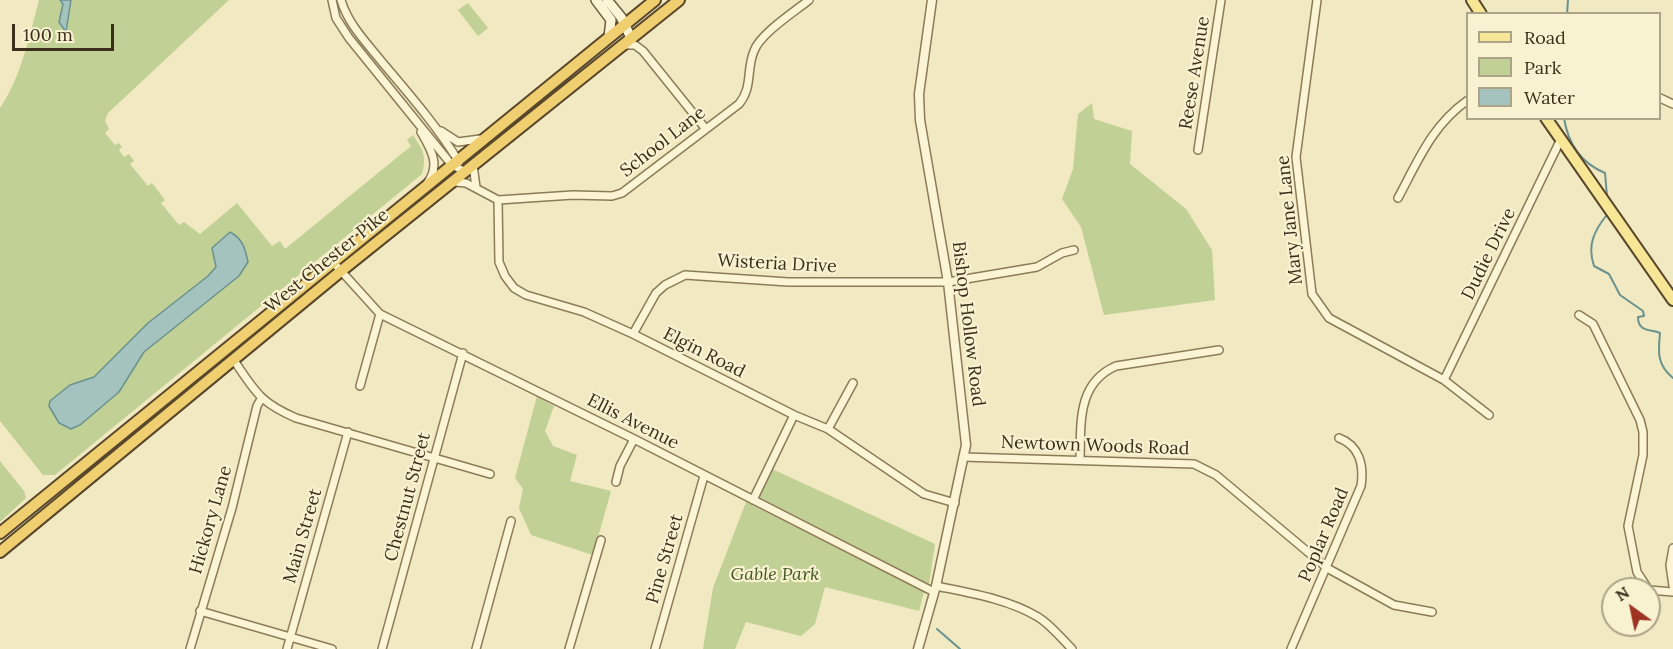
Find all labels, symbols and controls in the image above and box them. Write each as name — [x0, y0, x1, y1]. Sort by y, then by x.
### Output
scale bar — [15, 12, 117, 50]
legend — [1466, 12, 1661, 120]
street label: Reese Avenue — [1175, 15, 1215, 131]
text: 100 m — [23, 23, 73, 46]
text: Road — [1524, 26, 1566, 49]
text: Park — [1524, 56, 1561, 79]
text: Water — [1524, 86, 1575, 109]
street label: School Lane — [616, 102, 710, 182]
street label: Mary Jane Lane — [1272, 154, 1308, 286]
street label: West Chester Pike — [261, 204, 393, 318]
street label: Dudie Drive — [1457, 205, 1521, 303]
street label: Bishop Hollow Road — [947, 240, 989, 408]
street label: Wisteria Drive — [717, 250, 837, 278]
street label: Elgin Road — [659, 323, 749, 383]
street label: Ellis Avenue — [583, 390, 683, 454]
street label: Chestnut Street — [380, 430, 436, 564]
street label: Newtown Woods Road — [1000, 432, 1190, 460]
street label: Hickory Lane — [185, 463, 237, 577]
street label: Poplar Road — [1294, 485, 1354, 585]
street label: Main Street — [279, 486, 327, 586]
street label: Pine Street — [642, 512, 688, 606]
park label: Gable Park — [731, 564, 819, 586]
north arrow — [1601, 577, 1661, 637]
text: N — [1612, 582, 1633, 605]

